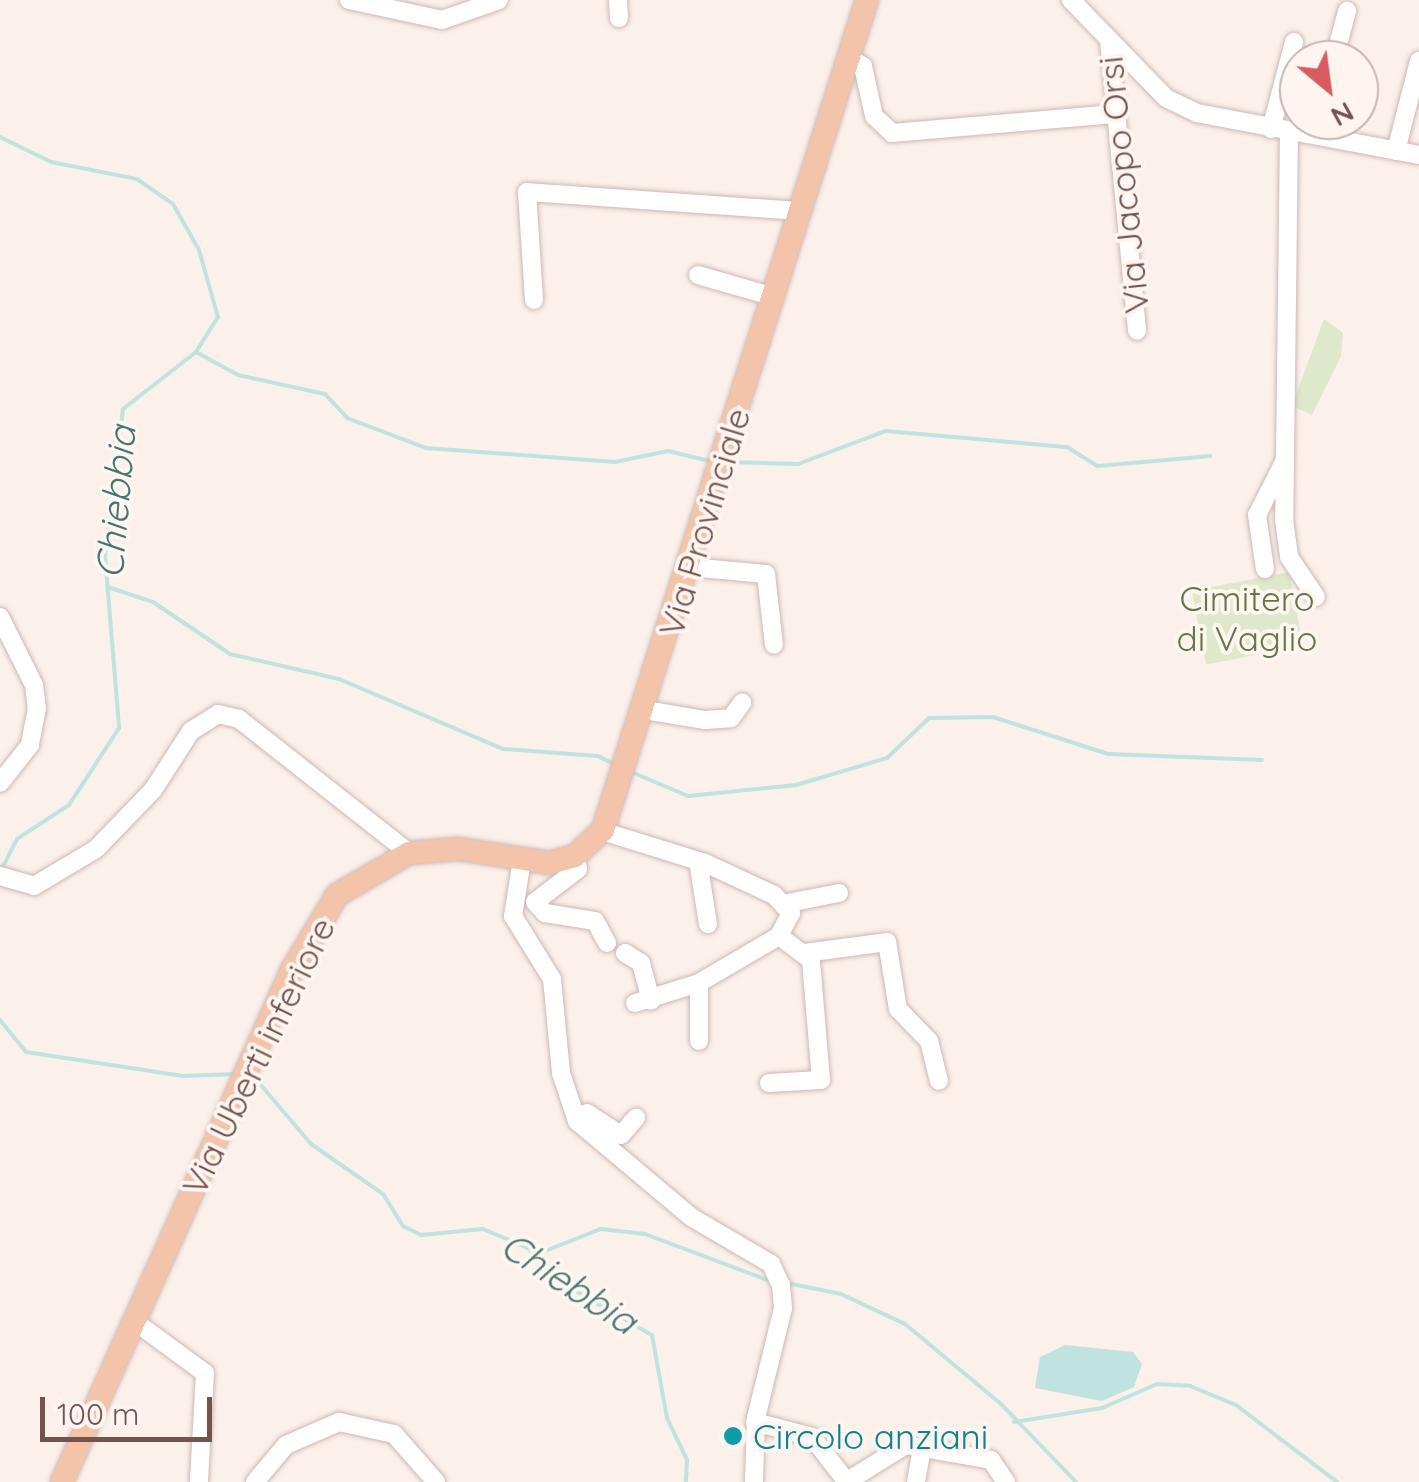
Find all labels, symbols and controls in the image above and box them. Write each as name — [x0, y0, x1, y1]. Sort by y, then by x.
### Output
north arrow — [1279, 40, 1379, 140]
street label: Via Jacopo Orsi — [1089, 54, 1157, 316]
text: N — [1325, 95, 1360, 135]
street label: Via Provinciale — [649, 403, 759, 641]
water label: Chiebbia — [87, 424, 145, 580]
park label: Cimitero di Vaglio — [1177, 577, 1317, 659]
street label: Via Uberti inferiore — [173, 911, 343, 1201]
water label: Chiebbia — [492, 1222, 646, 1344]
scale bar — [45, 1377, 218, 1439]
text: 100 m — [57, 1395, 139, 1433]
place label: Circolo anziani — [753, 1415, 988, 1457]
marker: Circolo anziani — [722, 1425, 744, 1447]

